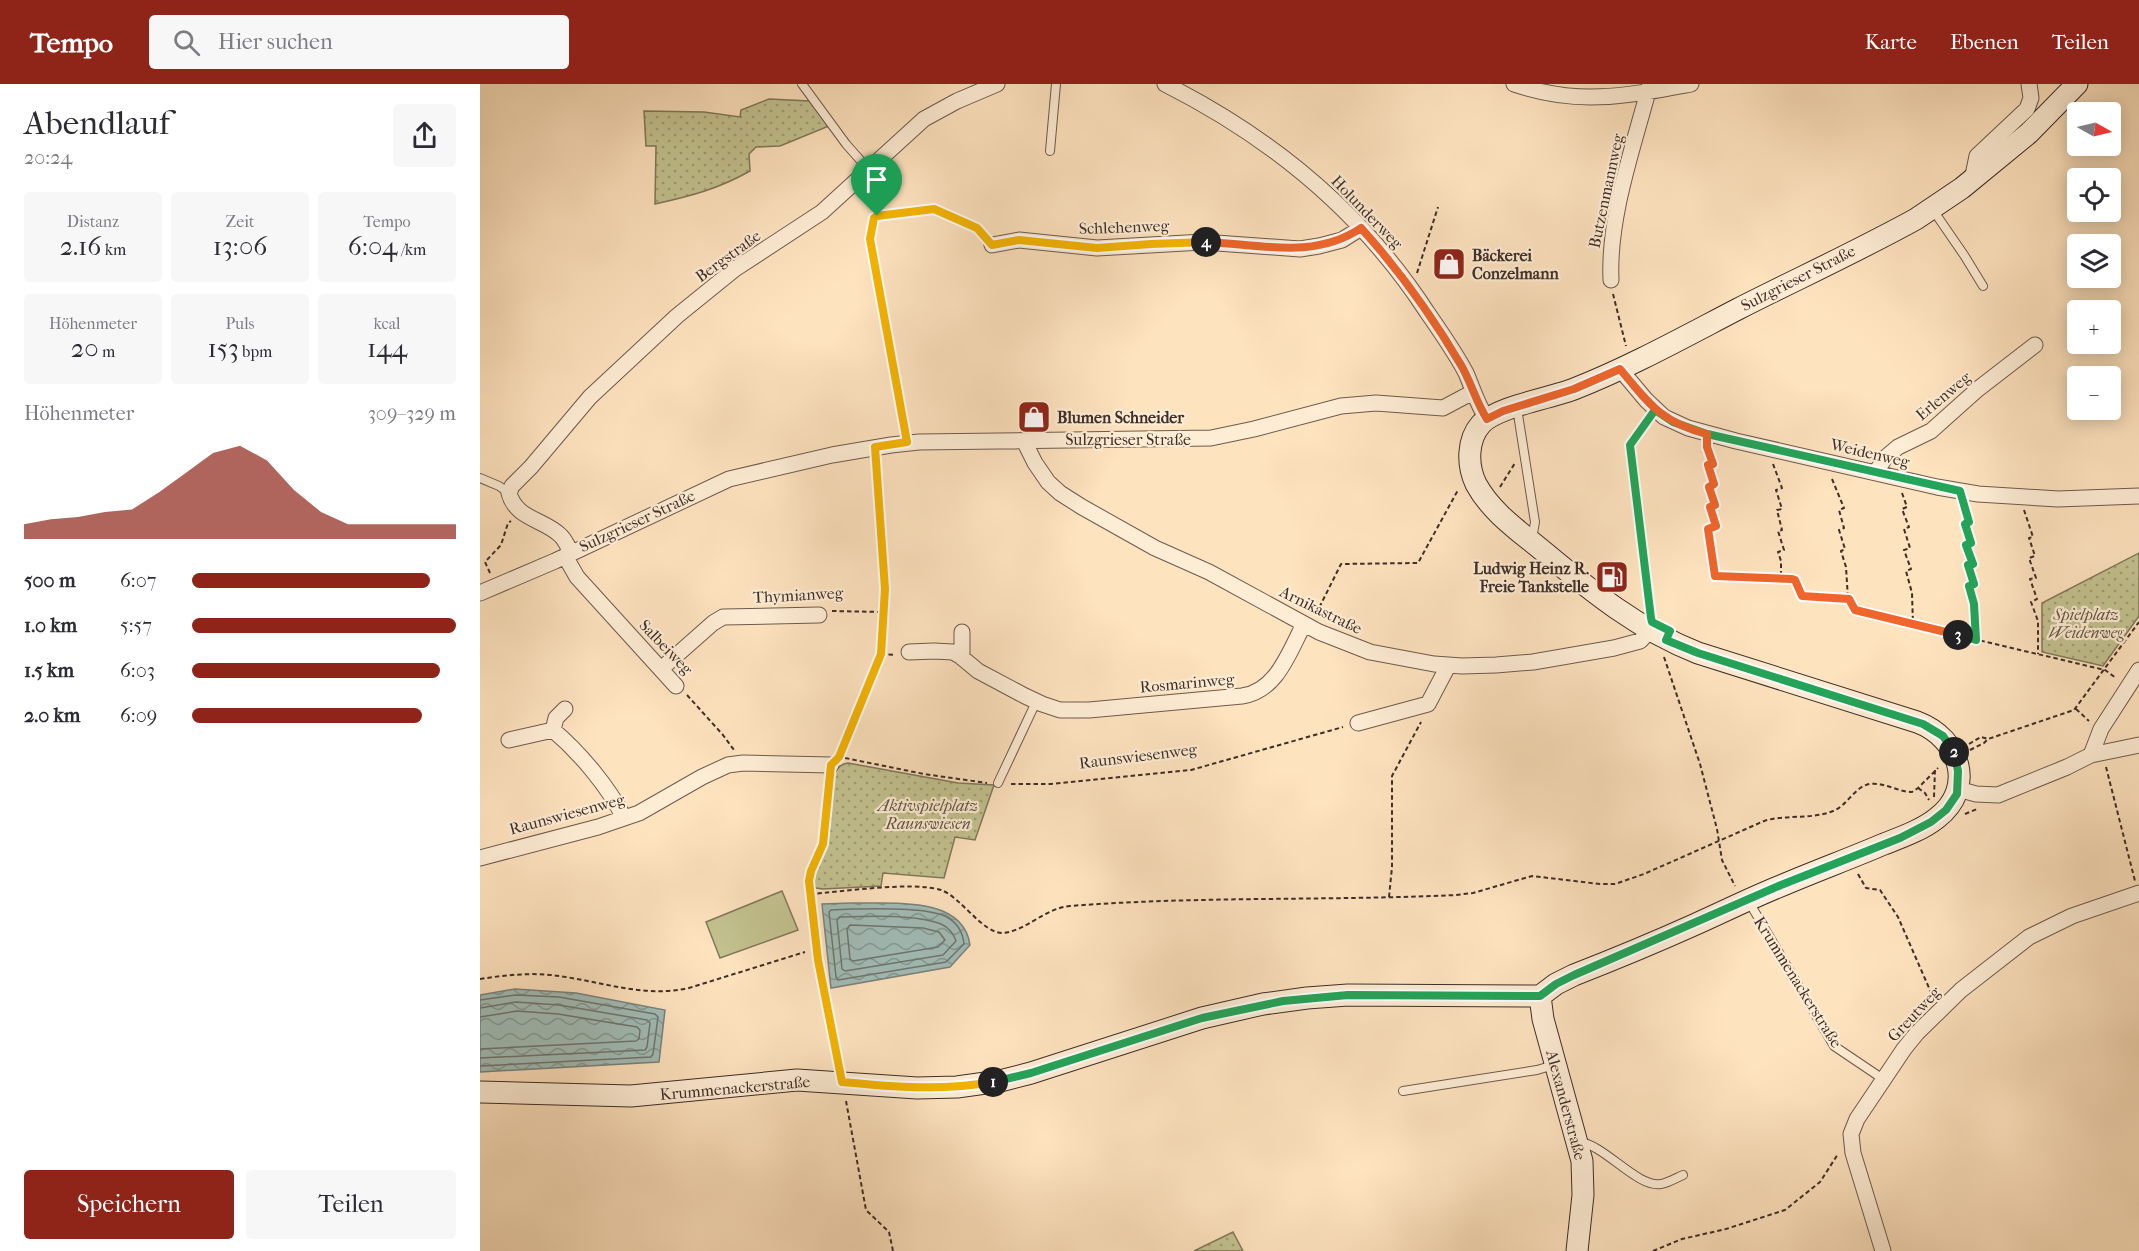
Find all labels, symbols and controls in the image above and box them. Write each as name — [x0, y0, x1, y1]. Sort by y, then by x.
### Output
search box — [149, 15, 569, 69]
text: Tempo — [30, 26, 113, 59]
icon: search — [170, 26, 203, 59]
text: Hier suchen — [218, 29, 333, 55]
text: Karte — [1865, 30, 1917, 54]
text: Ebenen — [1950, 30, 2019, 54]
text: Teilen — [2052, 30, 2109, 54]
north arrow — [2067, 102, 2121, 156]
map controls — [2067, 102, 2121, 420]
text: Abendlauf — [24, 104, 170, 143]
button: share — [393, 104, 456, 167]
street label: Butzenmannweg — [1585, 132, 1627, 250]
text: 20:24 — [24, 146, 72, 169]
pin — [851, 154, 902, 216]
icon: arrive — [860, 163, 893, 196]
button: locate — [2067, 168, 2121, 222]
street label: Holunderweg — [1327, 171, 1407, 253]
text: Distanz — [67, 212, 119, 231]
text: Zeit — [225, 212, 255, 231]
text: Tempo — [363, 212, 411, 231]
street label: Schlehenweg — [1079, 216, 1170, 238]
street label: Bergstraße — [692, 226, 764, 286]
pin: 4 — [1191, 227, 1221, 257]
text: 2.16 — [60, 231, 101, 262]
text: 13:06 — [213, 231, 267, 262]
text: 6:04 — [348, 231, 397, 262]
text: 4 — [1201, 232, 1211, 251]
button: layers — [2067, 234, 2121, 288]
text: km — [101, 240, 126, 259]
text: /km — [397, 240, 426, 259]
street label: Sulzgrieser Straße — [1738, 241, 1858, 315]
shop icon: Bäckerei Conzelmann — [1431, 246, 1467, 282]
place label: Bäckerei Conzelmann — [1472, 246, 1559, 283]
button: + — [2067, 300, 2121, 354]
text: Höhenmeter — [49, 314, 137, 333]
text: Puls — [225, 314, 255, 333]
text: kcal — [374, 314, 400, 333]
text: 20 — [71, 333, 98, 364]
text: 153 — [208, 333, 239, 364]
text: 144 — [367, 333, 407, 364]
text: m — [98, 342, 115, 361]
text: bpm — [239, 342, 272, 361]
button: − — [2067, 366, 2121, 420]
street label: Erlenweg — [1912, 367, 1975, 424]
shop icon: Blumen Schneider — [1016, 399, 1052, 435]
text: Höhenmeter — [24, 402, 134, 425]
text: 309–329 m — [368, 402, 456, 425]
place label: Blumen Schneider — [1057, 408, 1185, 427]
street label: Sulzgrieser Straße — [1065, 430, 1191, 449]
street label: Weidenweg — [1828, 434, 1912, 471]
street label: Sulzgrieser Straße — [576, 486, 698, 556]
place label: Ludwig Heinz R. Freie Tankstelle — [1473, 559, 1589, 596]
fuel station icon: Ludwig Heinz R. Freie Tankstelle — [1594, 559, 1630, 595]
text: 500 m — [24, 569, 76, 592]
text: 6:07 — [120, 569, 156, 592]
street label: Arnikastraße — [1276, 581, 1365, 638]
street label: Thymianweg — [752, 583, 844, 607]
park label: Spielplatz Weidenweg — [2049, 605, 2124, 642]
text: 1.0 km — [24, 614, 77, 637]
text: 5:57 — [120, 614, 152, 637]
street label: Salbeiweg — [635, 616, 697, 679]
pin: 3 — [1943, 620, 1973, 650]
text: 3 — [1955, 625, 1961, 644]
text: 1.5 km — [24, 659, 74, 682]
text: 6:03 — [120, 659, 155, 682]
street label: Rosmarinweg — [1139, 669, 1235, 697]
text: 2.0 km — [24, 704, 80, 727]
text: 6:09 — [120, 704, 157, 727]
pin: 2 — [1939, 737, 1969, 767]
street label: Raunswiesenweg — [1078, 739, 1199, 773]
text: 2 — [1950, 742, 1958, 761]
street label: Raunswiesenweg — [507, 789, 627, 839]
park label: Aktivspielplatz Raunswiesen — [876, 796, 978, 833]
street label: Krummenackerstraße — [1750, 913, 1846, 1051]
street label: Greutweg — [1884, 982, 1945, 1046]
street label: Alexanderstraße — [1542, 1047, 1590, 1162]
pin: 1 — [978, 1067, 1008, 1097]
street label: Krummenackerstraße — [659, 1072, 811, 1104]
text: 1 — [990, 1072, 996, 1091]
button: Speichern — [24, 1170, 234, 1239]
button: Teilen — [246, 1170, 456, 1239]

